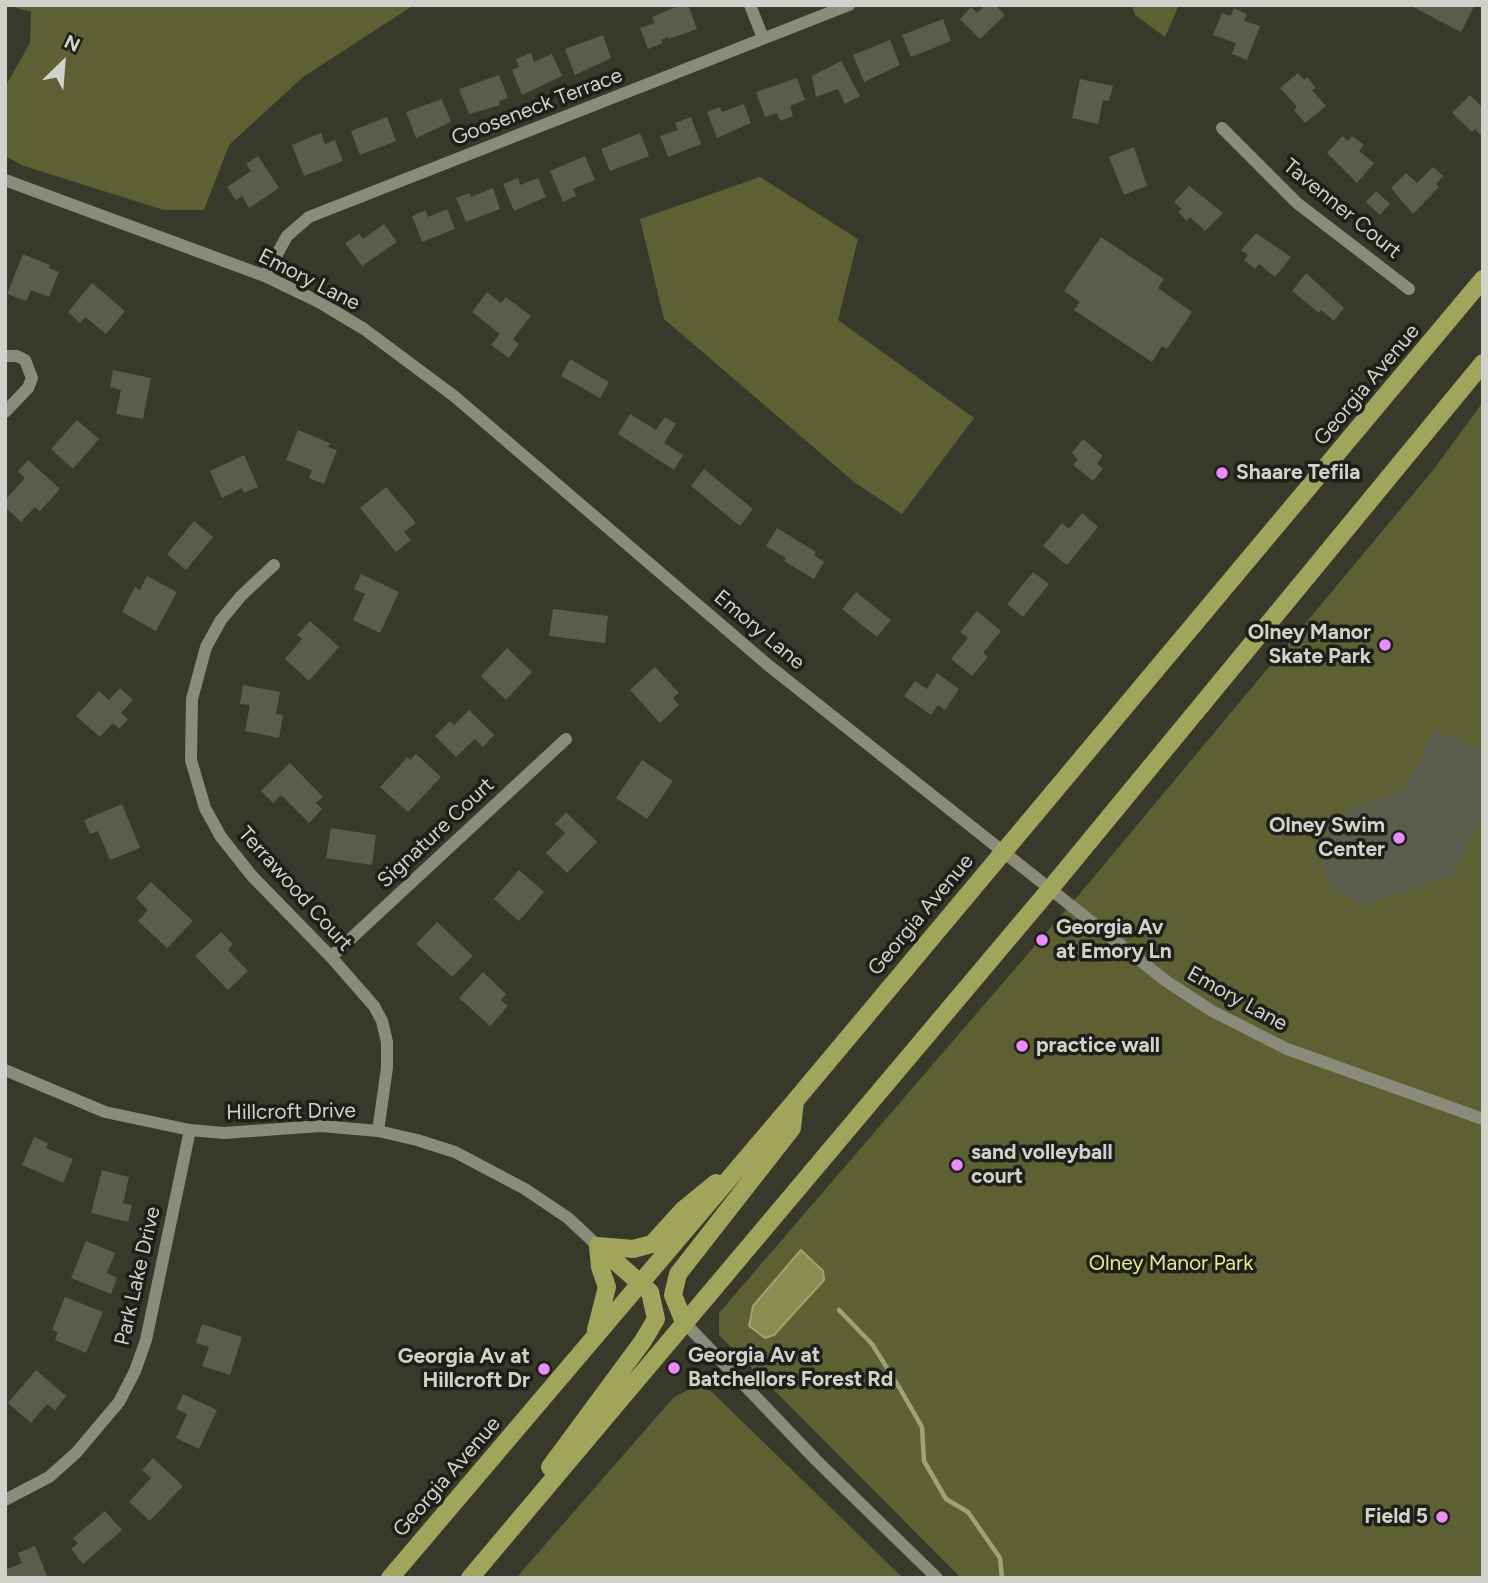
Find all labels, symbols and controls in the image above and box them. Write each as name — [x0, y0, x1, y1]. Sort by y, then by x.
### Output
north arrow — [28, 28, 98, 98]
text: N — [61, 30, 84, 57]
street label: Gooseneck Terrace — [448, 63, 626, 151]
street label: Tavenner Court — [1278, 154, 1406, 264]
street label: Emory Lane — [254, 244, 364, 316]
street label: Georgia Avenue — [1309, 319, 1425, 451]
place label: Shaare Tefila — [1236, 460, 1360, 486]
marker: Shaare Tefila — [1214, 465, 1230, 481]
street label: Emory Lane — [709, 585, 809, 675]
place label: Olney Manor Skate Park — [1248, 620, 1371, 670]
marker: Olney Manor Skate Park — [1377, 637, 1393, 653]
street label: Signature Court — [373, 773, 499, 893]
place label: Olney Swim Center — [1269, 813, 1385, 863]
street label: Terrawood Court — [233, 822, 357, 956]
marker: Olney Swim Center — [1391, 830, 1407, 846]
street label: Georgia Avenue — [863, 849, 979, 981]
place label: Georgia Av at Emory Ln — [1056, 915, 1172, 965]
marker: Georgia Av at Emory Ln — [1034, 932, 1050, 948]
street label: Emory Lane — [1183, 961, 1291, 1037]
place label: practice wall — [1036, 1033, 1160, 1059]
marker: practice wall — [1014, 1038, 1030, 1054]
street label: Hillcroft Drive — [226, 1098, 356, 1126]
place label: sand volleyball court — [971, 1140, 1113, 1190]
marker: sand volleyball court — [949, 1157, 965, 1173]
street label: Park Lake Drive — [110, 1204, 166, 1348]
park label: Olney Manor Park — [1089, 1251, 1253, 1277]
place label: Georgia Av at Batchellors Forest Rd — [688, 1343, 893, 1393]
place label: Georgia Av at Hillcroft Dr — [398, 1344, 530, 1394]
marker: Georgia Av at Batchellors Forest Rd — [666, 1360, 682, 1376]
marker: Georgia Av at Hillcroft Dr — [536, 1361, 552, 1377]
street label: Georgia Avenue — [388, 1412, 506, 1542]
place label: Field 5 — [1364, 1504, 1428, 1530]
marker: Field 5 — [1434, 1509, 1450, 1525]

